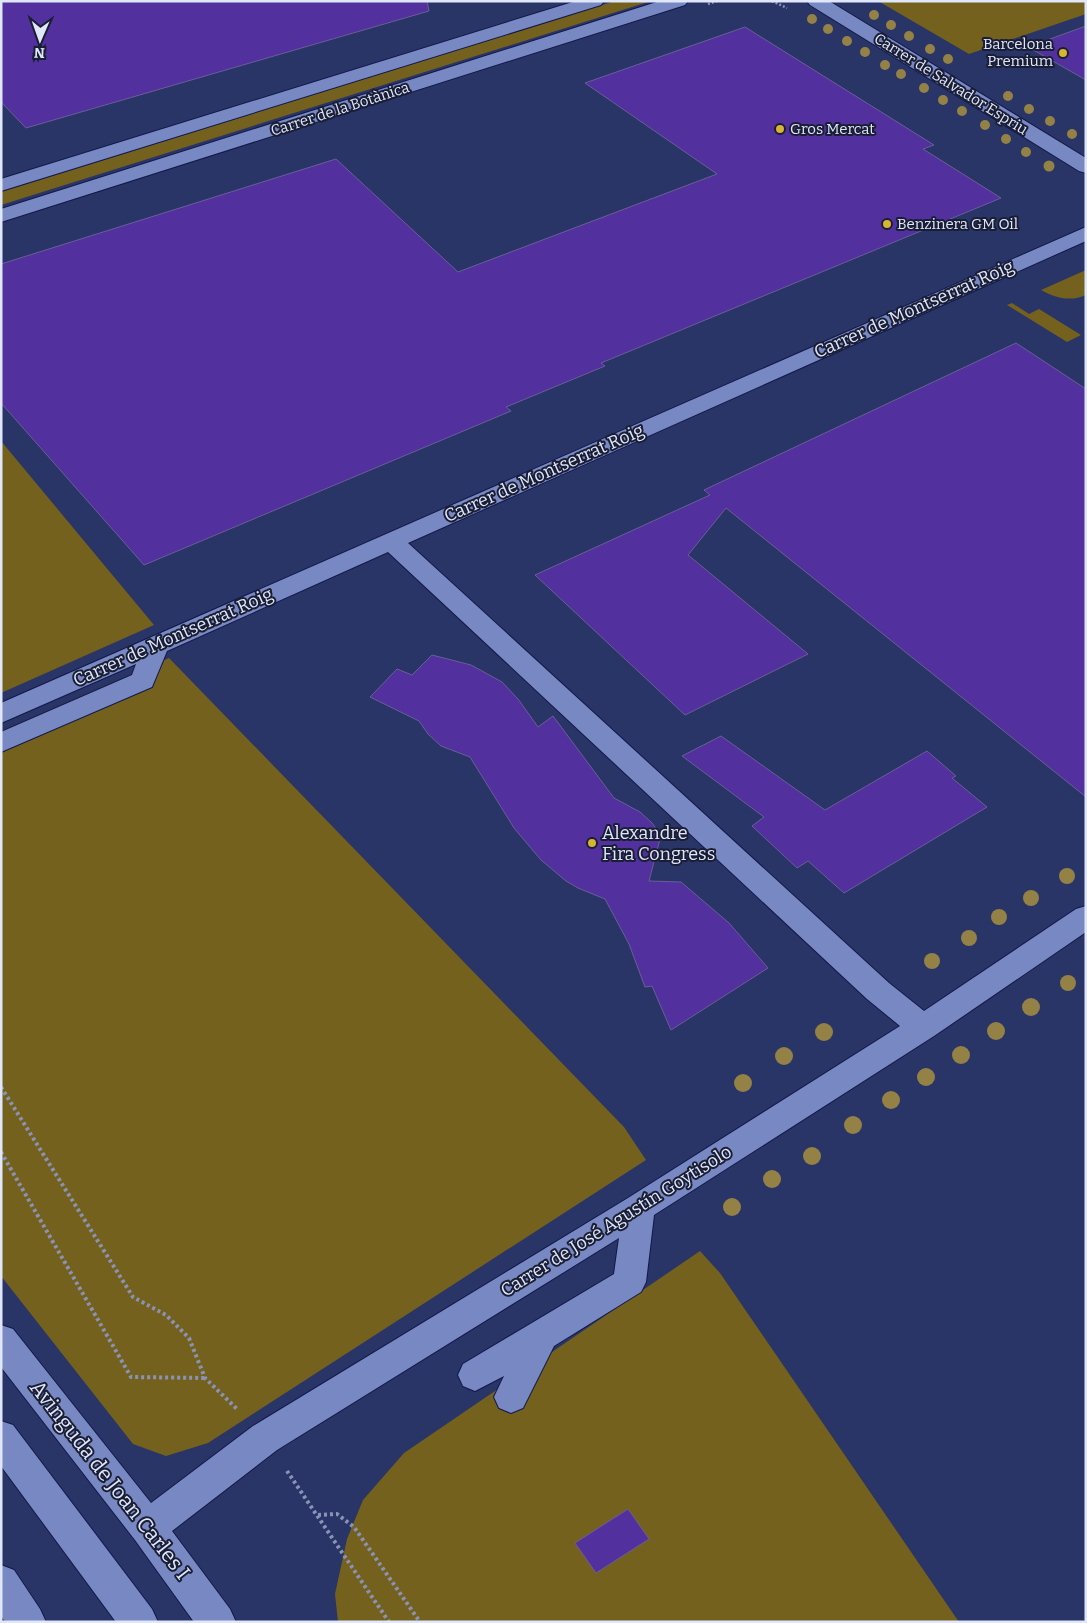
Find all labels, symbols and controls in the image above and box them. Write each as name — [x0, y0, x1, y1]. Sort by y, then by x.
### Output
north arrow — [15, 15, 65, 65]
street label: Carrer de Salvador Espriu — [871, 29, 1031, 139]
place label: Barcelona Premium — [983, 35, 1054, 70]
text: N — [34, 44, 45, 61]
marker: Barcelona Premium — [1057, 47, 1069, 59]
street label: Carrer de la Botànica — [268, 78, 412, 140]
place label: Gros Mercat — [790, 120, 875, 138]
marker: Gros Mercat — [774, 123, 786, 135]
place label: Benzinera GM Oil — [897, 215, 1018, 233]
marker: Benzinera GM Oil — [881, 218, 893, 230]
street label: Carrer de Montserrat Roig — [811, 255, 1017, 363]
street label: Carrer de Montserrat Roig — [441, 419, 647, 527]
street label: Carrer de Montserrat Roig — [70, 583, 276, 691]
place label: Alexandre Fira Congress — [602, 822, 715, 865]
marker: Alexandre Fira Congress — [586, 837, 598, 849]
street label: Carrer de José Agustín Goytisolo — [496, 1141, 736, 1301]
street label: Avinguda de Joan Carles I — [24, 1375, 196, 1585]

